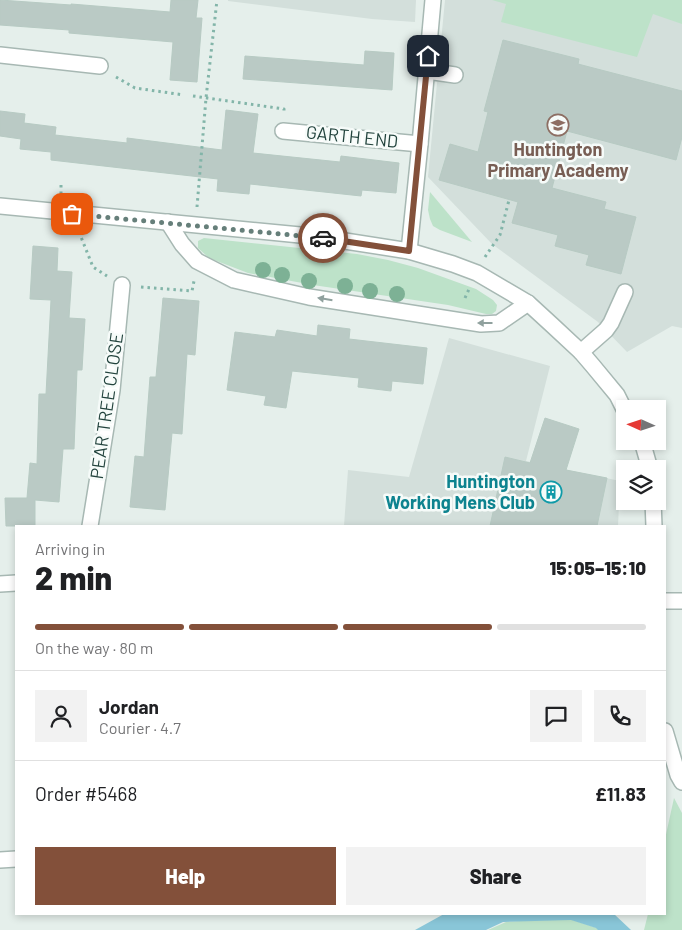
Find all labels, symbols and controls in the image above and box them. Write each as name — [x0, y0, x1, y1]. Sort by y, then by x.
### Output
pin — [407, 35, 449, 77]
icon: home — [414, 42, 442, 70]
school or university icon: Huntington Primary Academy — [546, 113, 570, 137]
street label: GARTH END — [305, 120, 399, 152]
place label: Huntington Primary Academy — [487, 138, 629, 181]
pin — [51, 193, 93, 235]
icon: bag — [58, 200, 86, 228]
courier — [298, 213, 348, 263]
icon: car — [309, 224, 337, 252]
one-way arrow — [316, 295, 332, 303]
one-way arrow — [477, 319, 493, 327]
street label: PEAR TREE CLOSE — [85, 331, 127, 480]
north arrow — [616, 400, 666, 450]
map controls — [616, 400, 666, 510]
button: layers — [616, 460, 666, 510]
place label: Huntington Working Mens Club — [385, 470, 535, 513]
building icon: Huntington Working Mens Club — [539, 480, 563, 504]
text: Arriving in — [35, 539, 105, 558]
text: 15:05–15:10 — [549, 556, 646, 579]
text: 2 min — [35, 558, 112, 596]
text: On the way · 80 m — [35, 638, 153, 657]
button: person — [35, 690, 87, 742]
button: chat — [530, 690, 582, 742]
button: phone — [594, 690, 646, 742]
text: Jordan — [99, 695, 159, 718]
text: Courier · 4.7 — [99, 718, 181, 737]
text: Order #5468 — [35, 782, 137, 805]
text: £11.83 — [595, 782, 646, 805]
button: Help — [35, 847, 336, 905]
button: Share — [346, 847, 646, 905]

